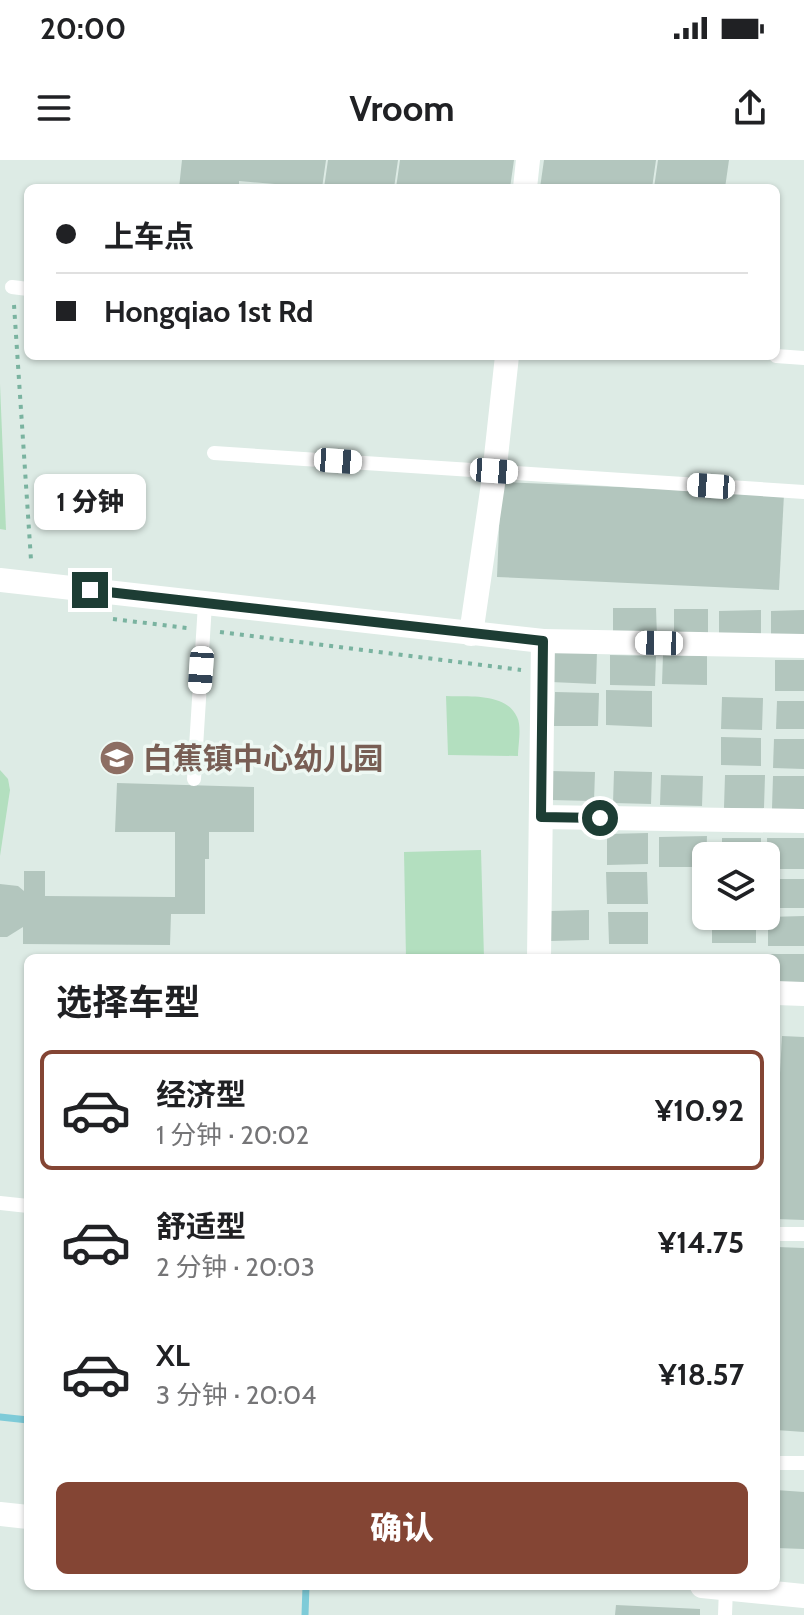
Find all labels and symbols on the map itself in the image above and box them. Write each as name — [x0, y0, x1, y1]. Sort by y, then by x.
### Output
car — [313, 447, 363, 475]
car — [469, 457, 519, 485]
car — [686, 472, 736, 500]
callout: 1 分钟 — [34, 474, 146, 530]
route end — [72, 572, 108, 608]
car — [635, 631, 683, 655]
car — [187, 645, 215, 695]
school or university icon: 白蕉镇中心幼儿园 — [98, 739, 136, 777]
place label: 白蕉镇中心幼儿园 — [143, 740, 383, 777]
route start — [582, 800, 618, 836]

